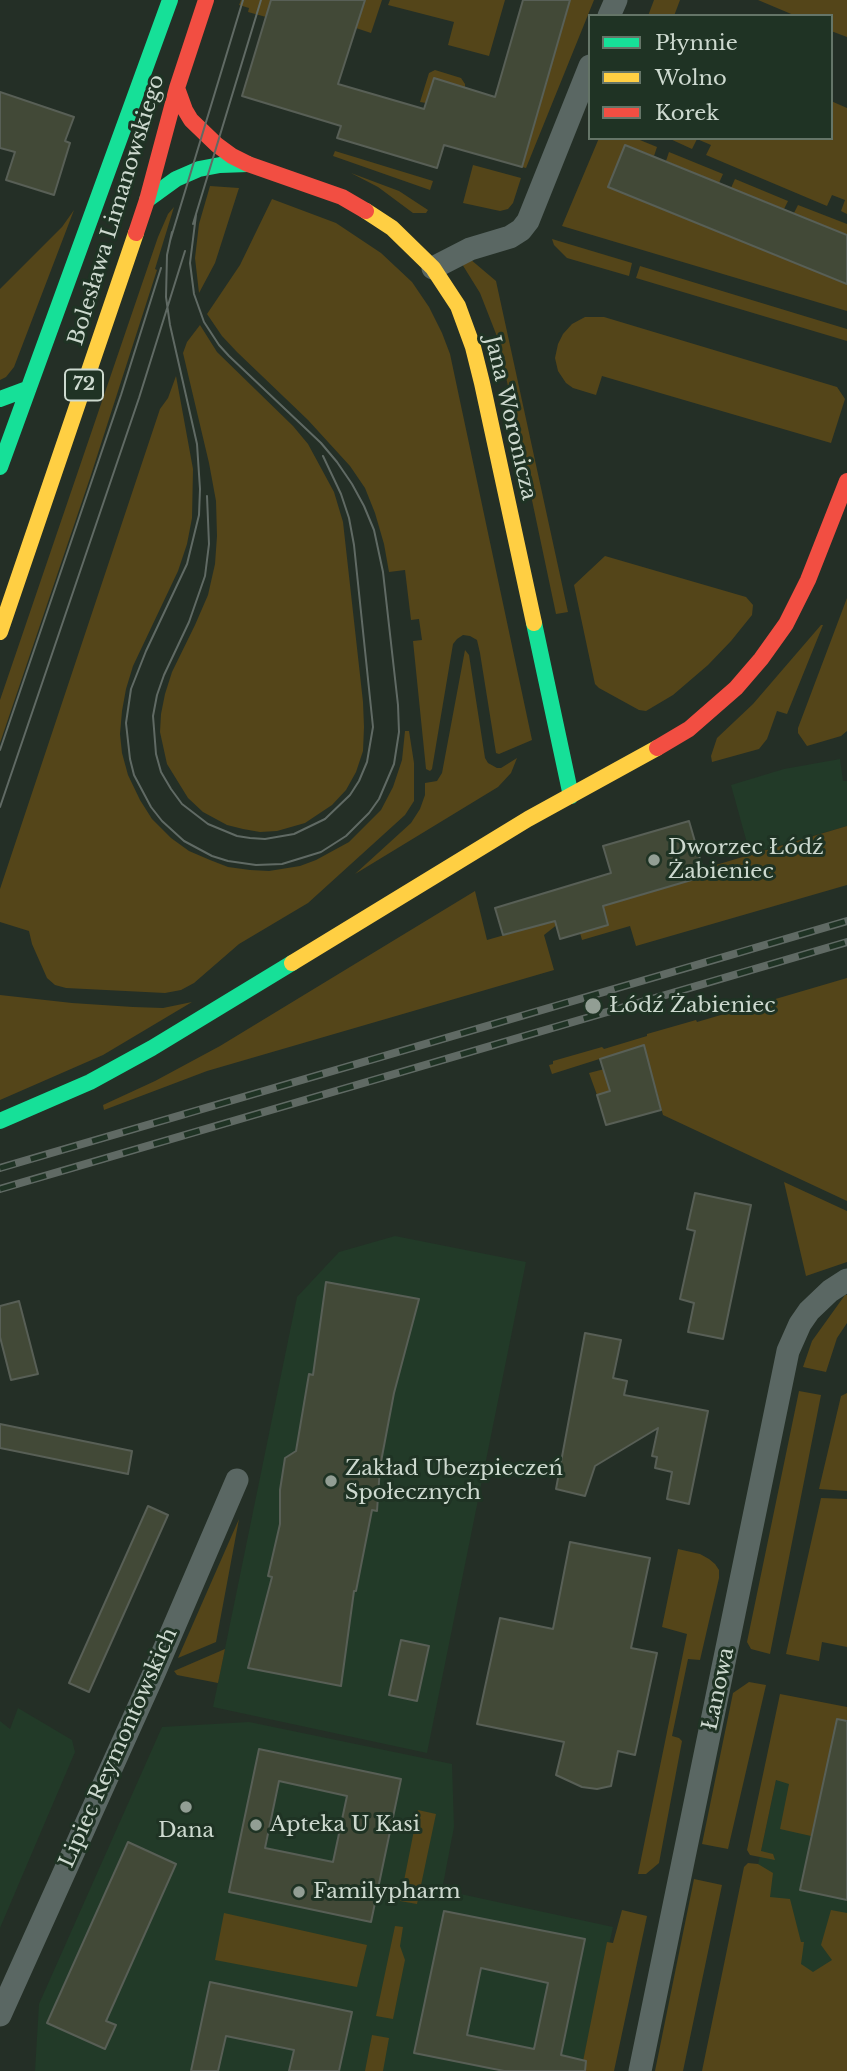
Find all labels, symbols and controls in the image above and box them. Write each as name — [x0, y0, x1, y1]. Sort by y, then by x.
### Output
legend — [588, 14, 833, 140]
text: Płynnie — [655, 30, 738, 56]
text: Wolno — [655, 65, 727, 91]
street label: Bolesława Limanowskiego — [64, 72, 170, 348]
text: Korek — [655, 100, 719, 126]
street label: Jana Woronicza — [479, 333, 541, 503]
road number: 72 — [65, 370, 103, 400]
place label: Dworzec Łódź Żabieniec — [668, 835, 824, 885]
marker: Dworzec Łódź Żabieniec — [646, 852, 662, 868]
place label: Łódź Żabieniec — [609, 993, 776, 1019]
marker: Łódź Żabieniec — [583, 996, 603, 1016]
place label: Zakład Ubezpieczeń Społecznych — [345, 1456, 563, 1506]
marker: Zakład Ubezpieczeń Społecznych — [323, 1473, 339, 1489]
street label: Lipiec Reymontowskich — [55, 1624, 183, 1872]
street label: Łanowa — [698, 1645, 740, 1733]
marker: Dana — [178, 1799, 194, 1815]
place label: Apteka U Kasi — [270, 1812, 420, 1838]
marker: Apteka U Kasi — [248, 1817, 264, 1833]
place label: Dana — [158, 1818, 214, 1844]
place label: Familypharm — [313, 1879, 461, 1905]
marker: Familypharm — [291, 1884, 307, 1900]

